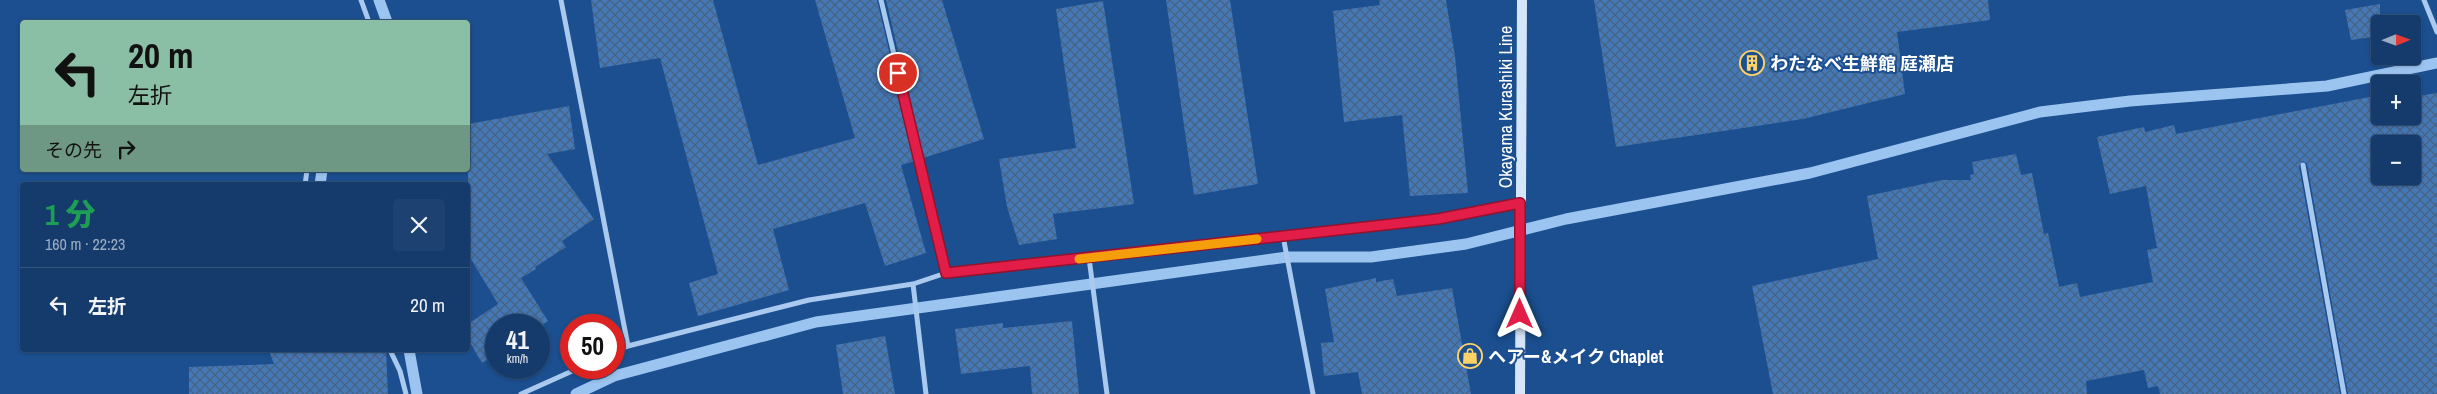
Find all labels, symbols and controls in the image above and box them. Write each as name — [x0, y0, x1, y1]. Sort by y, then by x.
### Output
north arrow — [2371, 15, 2421, 65]
map controls — [2371, 15, 2421, 185]
street label: Okayama Kurashiki Line — [1493, 26, 1518, 188]
text: 20 m — [128, 32, 193, 79]
icon: left — [45, 40, 110, 105]
building icon: わたなべ生鮮館 庭瀬店 — [1739, 50, 1765, 76]
place label: わたなべ生鮮館 庭瀬店 — [1770, 51, 1954, 76]
pin — [877, 52, 919, 94]
icon: arrive — [884, 59, 912, 87]
button: + — [2371, 75, 2421, 125]
text: 左折 — [128, 80, 172, 110]
icon: right — [112, 135, 140, 163]
button: − — [2371, 135, 2421, 185]
text: その先 — [45, 137, 102, 163]
text: 1 分 — [45, 194, 96, 234]
button: close — [393, 199, 445, 251]
text: 160 m · 22:23 — [45, 233, 125, 255]
position arrow — [1493, 287, 1545, 339]
icon: left — [45, 291, 73, 319]
text: 20 m — [410, 292, 445, 318]
text: 左折 — [88, 293, 126, 319]
speed limit sign: 50 — [560, 314, 625, 379]
text: 41 — [506, 323, 529, 357]
shop icon: ヘアー&メイク Chaplet — [1457, 343, 1483, 369]
place label: ヘアー&メイク Chaplet — [1488, 344, 1664, 369]
text: km/h — [507, 351, 528, 367]

